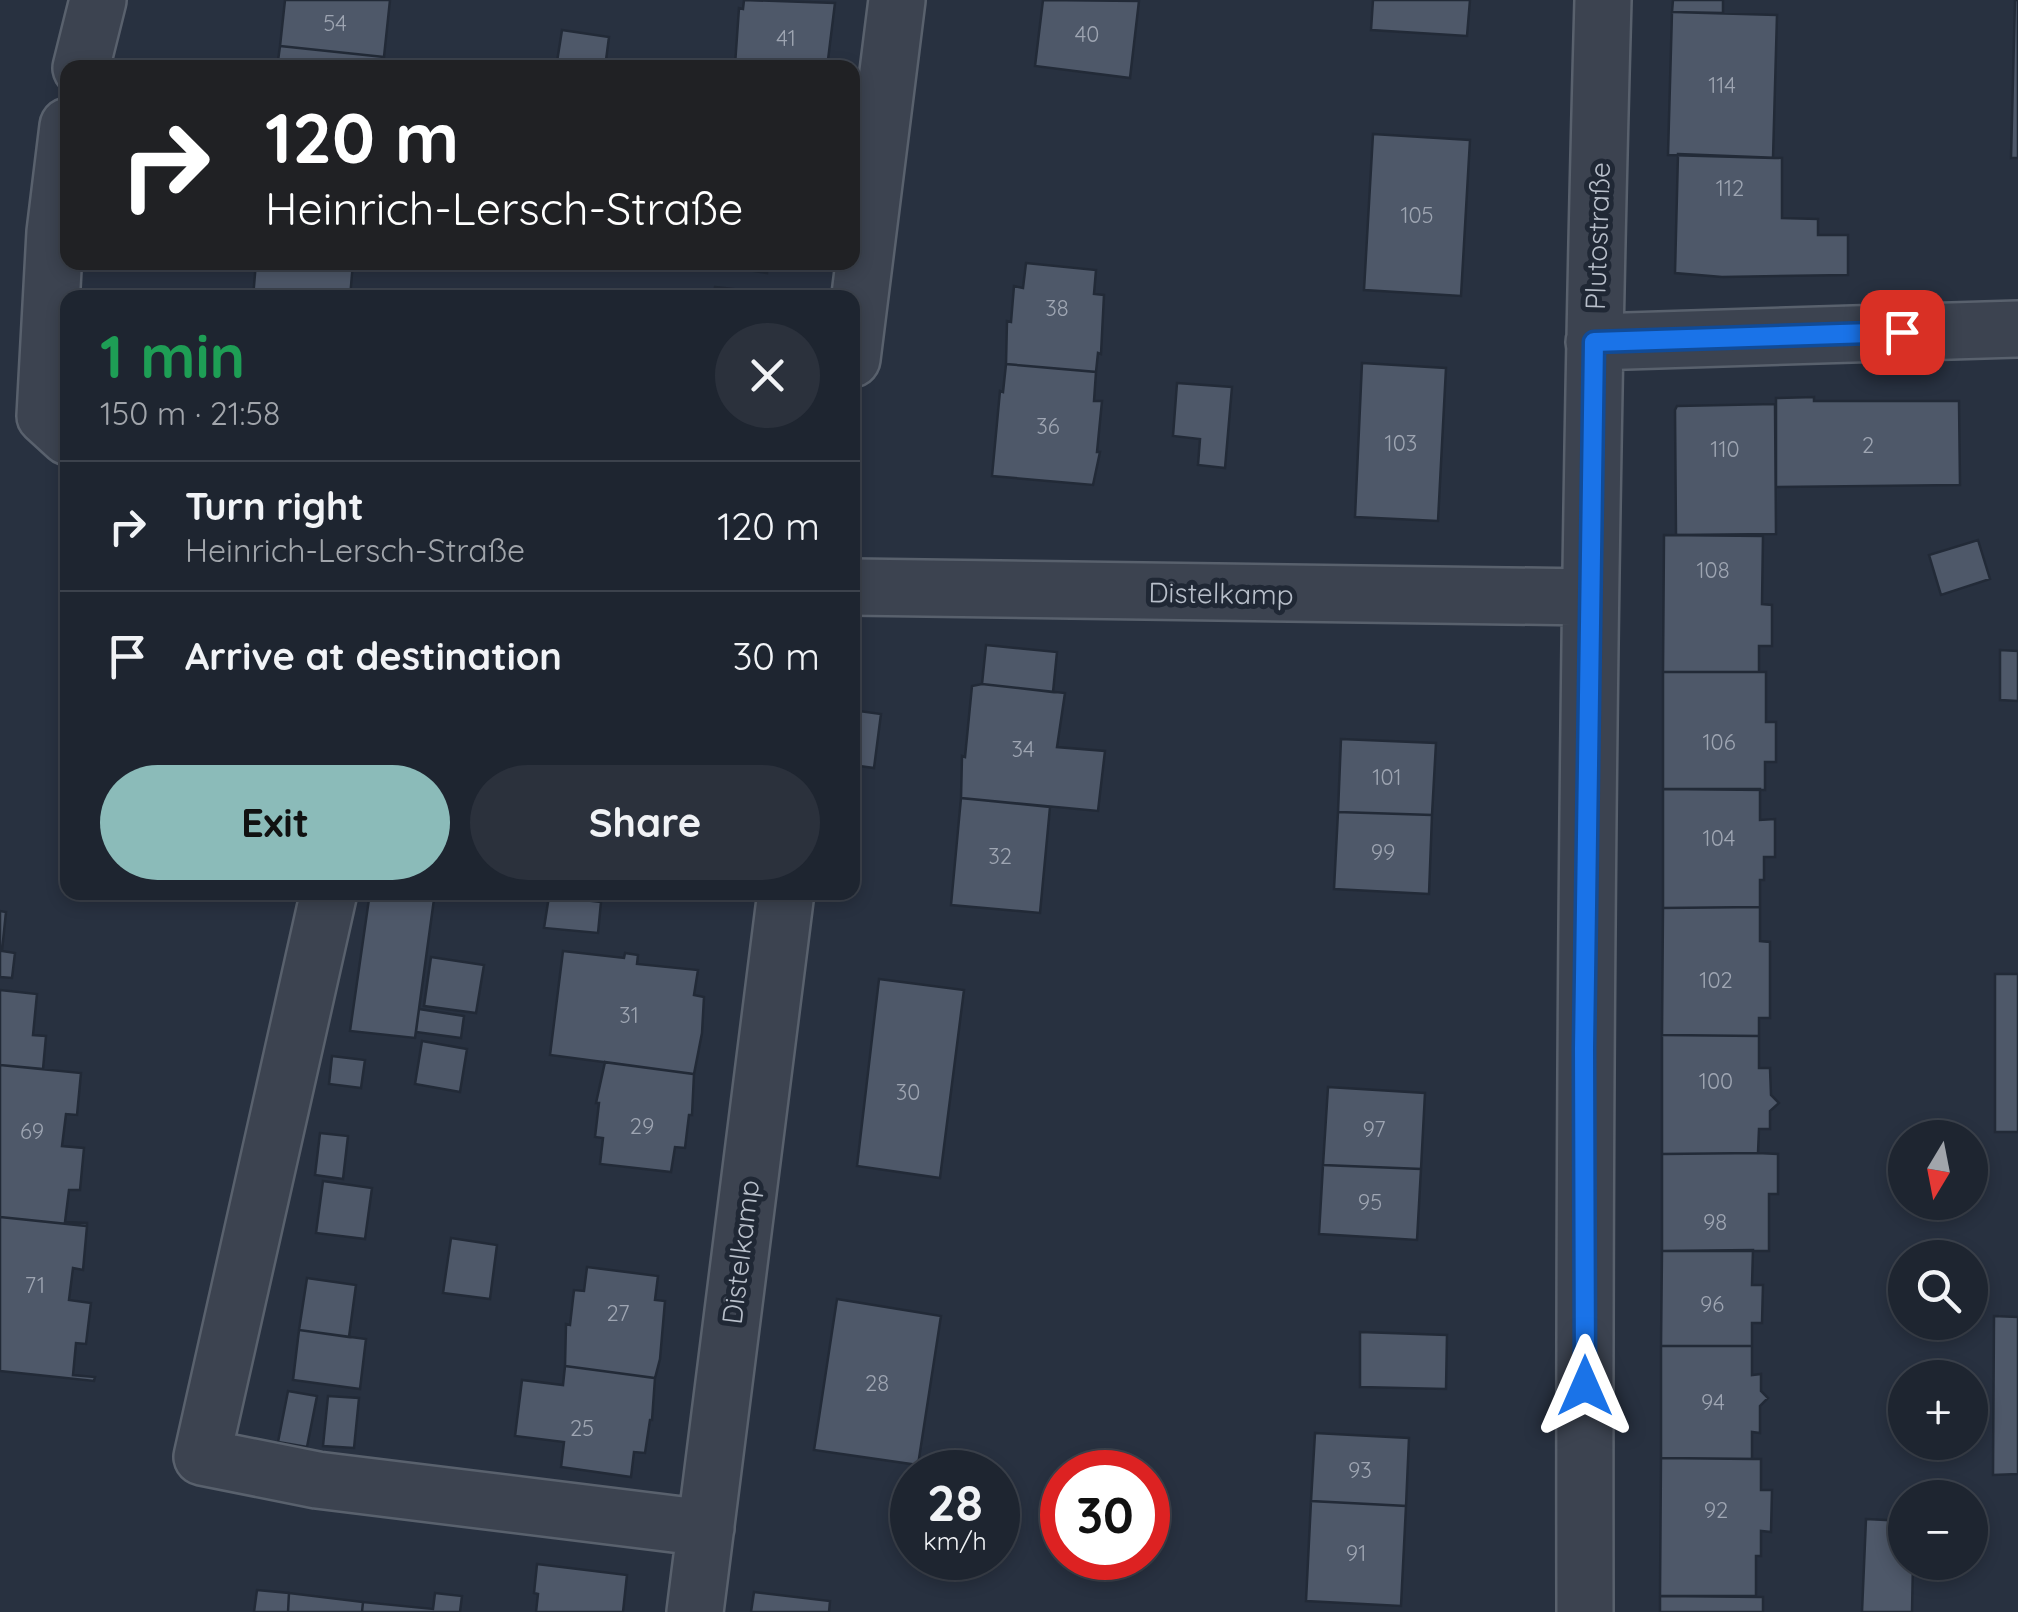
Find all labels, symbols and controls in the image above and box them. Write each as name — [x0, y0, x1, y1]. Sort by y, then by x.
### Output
house number: 54 — [323, 9, 347, 37]
house number: 40 — [1075, 20, 1099, 48]
house number: 41 — [776, 24, 796, 52]
house number: 114 — [1708, 71, 1736, 99]
text: 120 m — [265, 93, 459, 181]
icon: right — [100, 100, 230, 230]
street label: Plutostraße — [1577, 161, 1617, 311]
house number: 112 — [1716, 174, 1744, 202]
text: Heinrich-Lersch-Straße — [265, 180, 743, 236]
house number: 105 — [1400, 201, 1434, 229]
pin — [1860, 290, 1945, 375]
house number: 38 — [1045, 294, 1069, 322]
icon: arrive — [1875, 305, 1930, 360]
text: 1 min — [100, 318, 245, 393]
button: close — [715, 323, 820, 428]
text: 150 m · 21:58 — [100, 393, 280, 433]
house number: 36 — [1036, 412, 1060, 440]
house number: 103 — [1385, 429, 1417, 457]
house number: 2 — [1862, 431, 1874, 459]
house number: 110 — [1710, 435, 1740, 463]
text: Turn right — [185, 482, 364, 530]
icon: right — [100, 499, 155, 554]
text: 120 m — [717, 502, 820, 550]
text: Heinrich-Lersch-Straße — [185, 530, 525, 570]
house number: 108 — [1696, 556, 1730, 584]
street label: Distelkamp — [1148, 574, 1294, 612]
icon: arrive — [100, 629, 155, 684]
text: Arrive at destination — [185, 632, 562, 680]
text: 30 m — [732, 632, 820, 680]
house number: 106 — [1702, 728, 1736, 756]
house number: 34 — [1011, 735, 1035, 763]
house number: 101 — [1372, 763, 1402, 791]
button: Exit — [100, 765, 450, 880]
button: Share — [470, 765, 820, 880]
house number: 104 — [1703, 824, 1735, 852]
house number: 99 — [1371, 838, 1395, 866]
house number: 32 — [988, 842, 1012, 870]
house number: 102 — [1699, 966, 1733, 994]
house number: 31 — [619, 1001, 639, 1029]
house number: 100 — [1699, 1067, 1733, 1095]
house number: 30 — [896, 1078, 920, 1106]
house number: 29 — [630, 1112, 654, 1140]
house number: 97 — [1363, 1115, 1385, 1143]
house number: 69 — [20, 1117, 44, 1145]
north arrow — [1888, 1120, 1988, 1220]
map controls — [1888, 1120, 1988, 1580]
street label: Distelkamp — [714, 1178, 766, 1326]
house number: 95 — [1358, 1188, 1382, 1216]
house number: 98 — [1703, 1208, 1727, 1236]
button: search — [1888, 1240, 1988, 1340]
house number: 71 — [25, 1271, 45, 1299]
house number: 96 — [1700, 1290, 1724, 1318]
house number: 27 — [606, 1299, 630, 1327]
position arrow — [1533, 1334, 1637, 1438]
button: + — [1888, 1360, 1988, 1460]
house number: 28 — [865, 1369, 889, 1397]
house number: 94 — [1701, 1388, 1725, 1416]
house number: 25 — [570, 1414, 594, 1442]
speed limit sign: 30 — [1040, 1450, 1170, 1580]
house number: 93 — [1348, 1456, 1372, 1484]
text: 28 — [927, 1471, 983, 1534]
button: − — [1888, 1480, 1988, 1580]
house number: 92 — [1704, 1496, 1728, 1524]
text: km/h — [923, 1525, 987, 1556]
house number: 91 — [1346, 1539, 1366, 1567]

